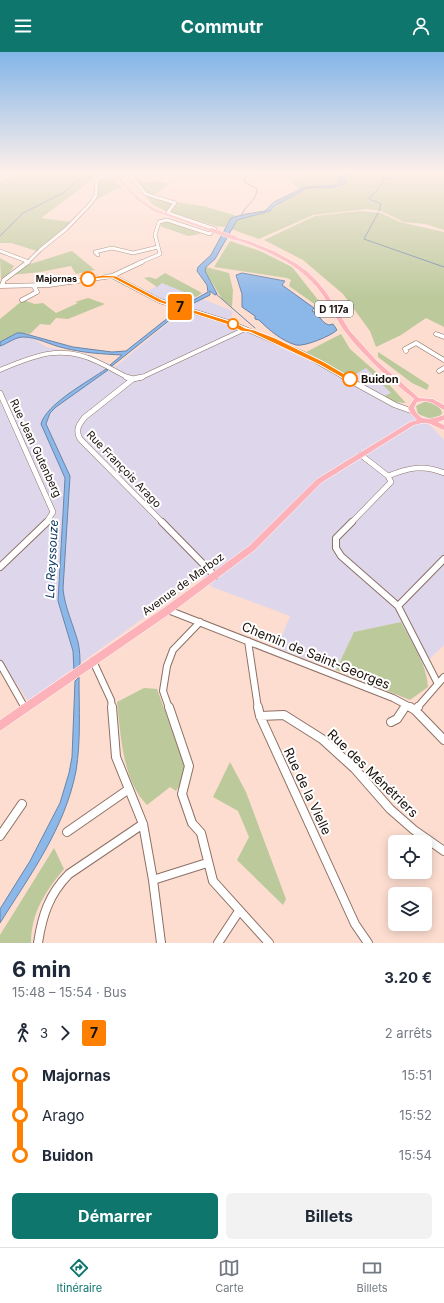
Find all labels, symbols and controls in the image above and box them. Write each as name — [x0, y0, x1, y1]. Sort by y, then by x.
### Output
icon: menu — [12, 15, 34, 37]
icon: person — [410, 15, 432, 37]
text: Commutr — [181, 16, 263, 37]
marker: Majornas — [80, 271, 96, 287]
place label: Majornas — [36, 273, 77, 284]
line badge: 7 — [167, 294, 193, 320]
text: 7 — [176, 298, 184, 315]
road number: D 117a — [315, 301, 353, 317]
unlabelled marker — [227, 318, 239, 330]
marker: Buidon — [342, 371, 358, 387]
place label: Buidon — [361, 372, 399, 386]
street label: Rue Jean Gutenberg — [7, 397, 65, 499]
street label: Rue François Arago — [84, 428, 165, 511]
water label: La Reyssouze — [42, 519, 61, 599]
street label: Avenue de Marboz — [139, 550, 227, 618]
street label: Chemin de Saint-Georges — [240, 618, 393, 692]
street label: Rue des Ménétriers — [324, 726, 422, 820]
street label: Rue de la Vielle — [281, 745, 335, 837]
map controls — [388, 835, 432, 931]
button: locate — [388, 835, 432, 879]
button: layers — [388, 887, 432, 931]
text: 6 min — [12, 956, 71, 982]
text: 3.20 € — [384, 968, 432, 987]
text: 15:48 – 15:54 · Bus — [12, 984, 127, 1000]
icon: walk — [12, 1022, 34, 1044]
icon: forward — [54, 1022, 76, 1044]
text: 7 — [90, 1024, 98, 1041]
text: 3 — [40, 1025, 48, 1041]
text: 2 arrêts — [385, 1025, 432, 1041]
text: Majornas — [42, 1066, 111, 1085]
text: 15:51 — [402, 1067, 432, 1083]
text: Arago — [42, 1106, 85, 1125]
text: 15:52 — [399, 1107, 432, 1123]
text: Buidon — [42, 1146, 93, 1165]
text: 15:54 — [399, 1147, 432, 1163]
button: Démarrer — [12, 1193, 218, 1239]
button: Billets — [226, 1193, 432, 1239]
tab: Itinéraire — [57, 1257, 102, 1295]
tab: Carte — [215, 1257, 244, 1295]
tab: Billets — [357, 1257, 388, 1295]

